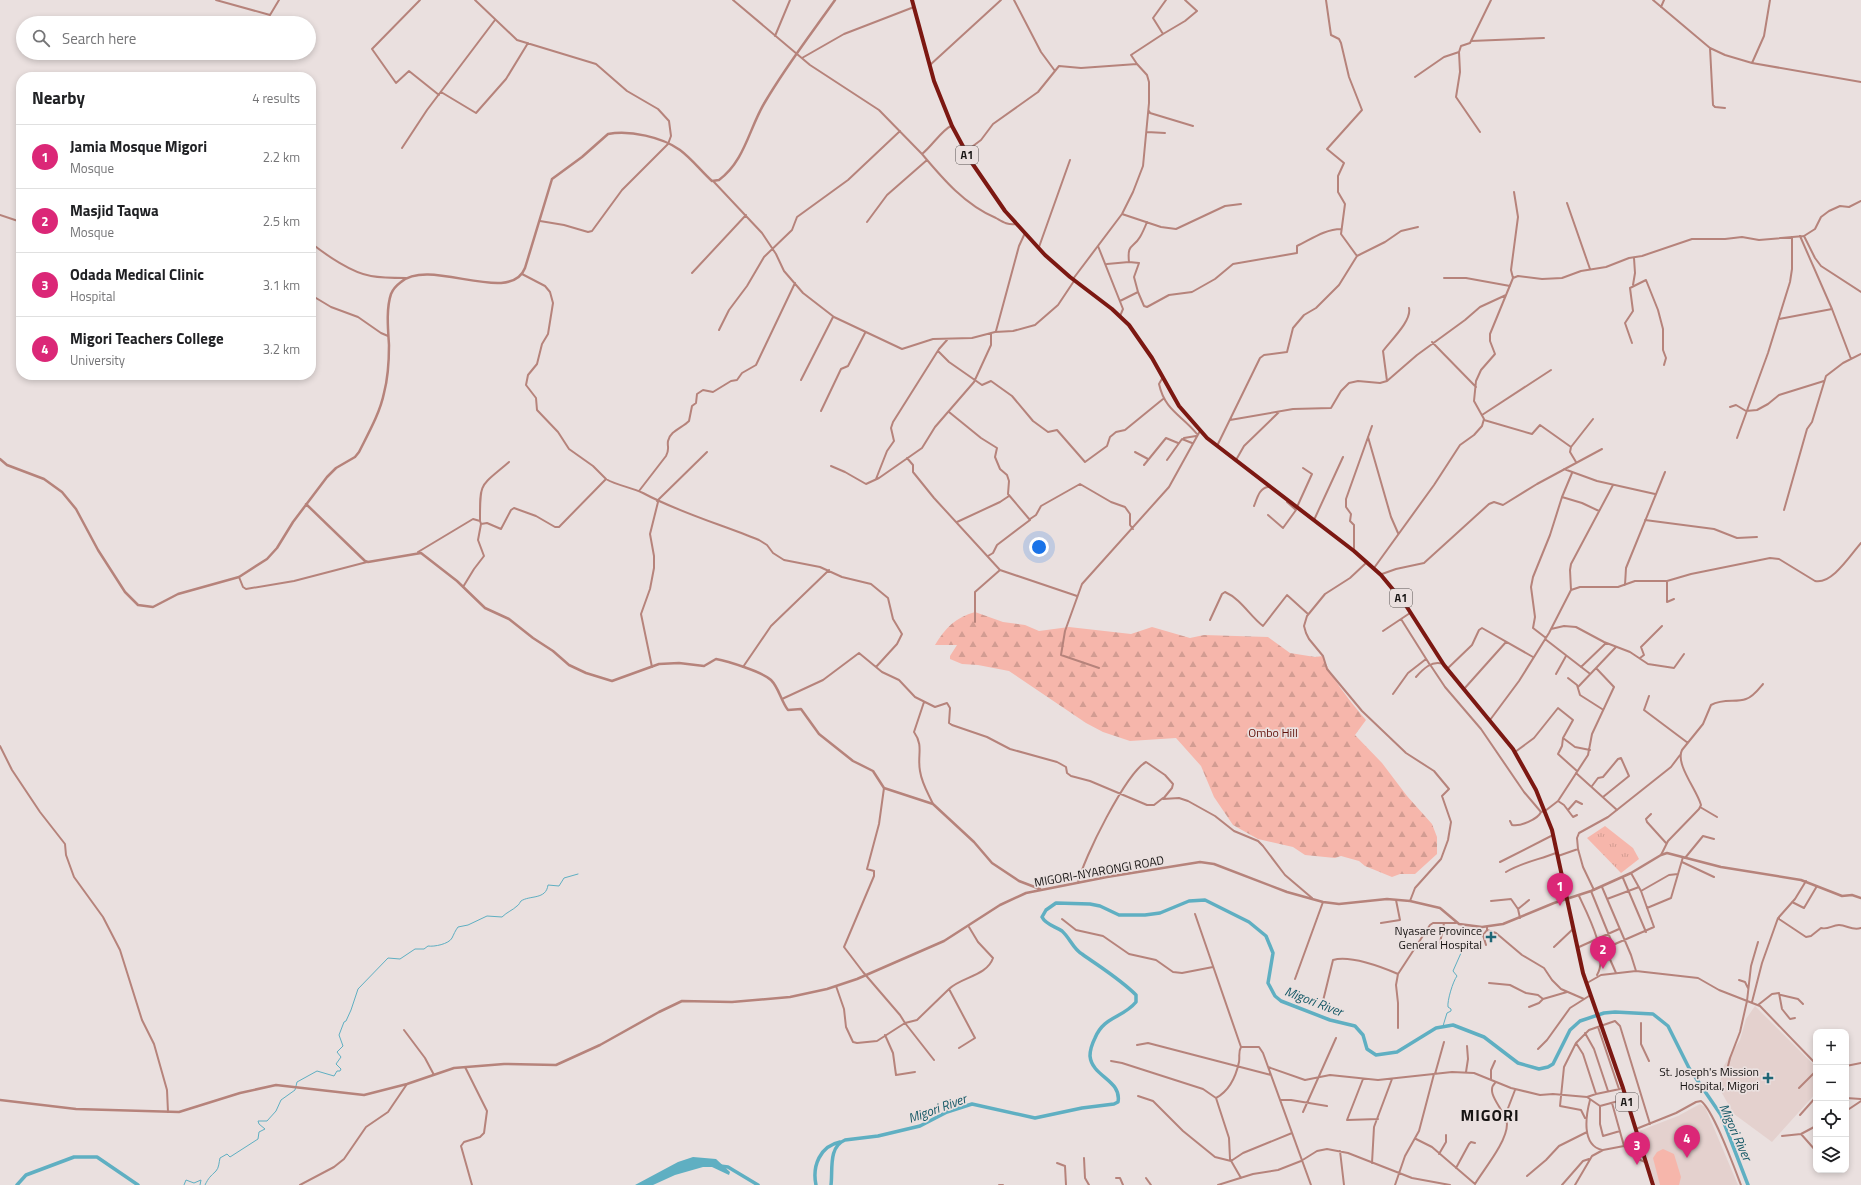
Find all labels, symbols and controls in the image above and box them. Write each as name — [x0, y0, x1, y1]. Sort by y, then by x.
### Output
search box — [16, 16, 316, 60]
icon: search — [30, 27, 52, 49]
text: Search here — [62, 27, 136, 50]
text: Nearby — [32, 85, 85, 111]
text: 4 results — [252, 88, 300, 108]
text: Jamia Mosque Migori — [70, 135, 207, 158]
road number: A1 — [956, 146, 978, 164]
text: 1 — [41, 147, 49, 167]
text: 2.2 km — [263, 147, 300, 167]
text: Mosque — [70, 158, 114, 178]
text: Masjid Taqwa — [70, 199, 159, 222]
text: 2 — [41, 211, 49, 231]
text: 2.5 km — [263, 211, 300, 231]
text: Mosque — [70, 222, 114, 242]
text: Odada Medical Clinic — [70, 263, 204, 286]
text: 3 — [41, 275, 49, 295]
text: 3.1 km — [263, 275, 300, 295]
text: Hospital — [70, 286, 115, 306]
text: Migori Teachers College — [70, 327, 224, 350]
text: 4 — [41, 339, 49, 359]
text: 3.2 km — [263, 339, 300, 359]
text: University — [70, 350, 125, 370]
your location — [1029, 537, 1049, 557]
road number: A1 — [1390, 589, 1412, 607]
park label: Ombo Hill — [1248, 723, 1298, 742]
street label: MIGORI-NYARONGI ROAD — [1033, 850, 1166, 892]
pin: 1 — [1547, 873, 1573, 906]
place label: Nyasare Province General Hospital — [1394, 921, 1482, 954]
marker: Nyasare Province General Hospital — [1485, 931, 1497, 943]
pin: 2 — [1590, 936, 1616, 969]
water label: Migori River — [1282, 981, 1348, 1022]
map controls — [1813, 1029, 1849, 1173]
button: + — [1813, 1029, 1849, 1065]
place label: St. Joseph's Mission Hospital, Migori — [1659, 1062, 1759, 1095]
button: − — [1813, 1065, 1849, 1101]
marker: St. Joseph's Mission Hospital, Migori — [1762, 1072, 1774, 1084]
water label: Migori River — [905, 1088, 971, 1128]
road number: A1 — [1616, 1093, 1638, 1111]
water label: Migori River — [1714, 1100, 1758, 1166]
button: locate — [1813, 1101, 1849, 1137]
district label: MIGORI — [1460, 1103, 1520, 1127]
pin: 4 — [1674, 1125, 1700, 1158]
pin: 3 — [1624, 1132, 1650, 1165]
button: layers — [1813, 1137, 1849, 1173]

